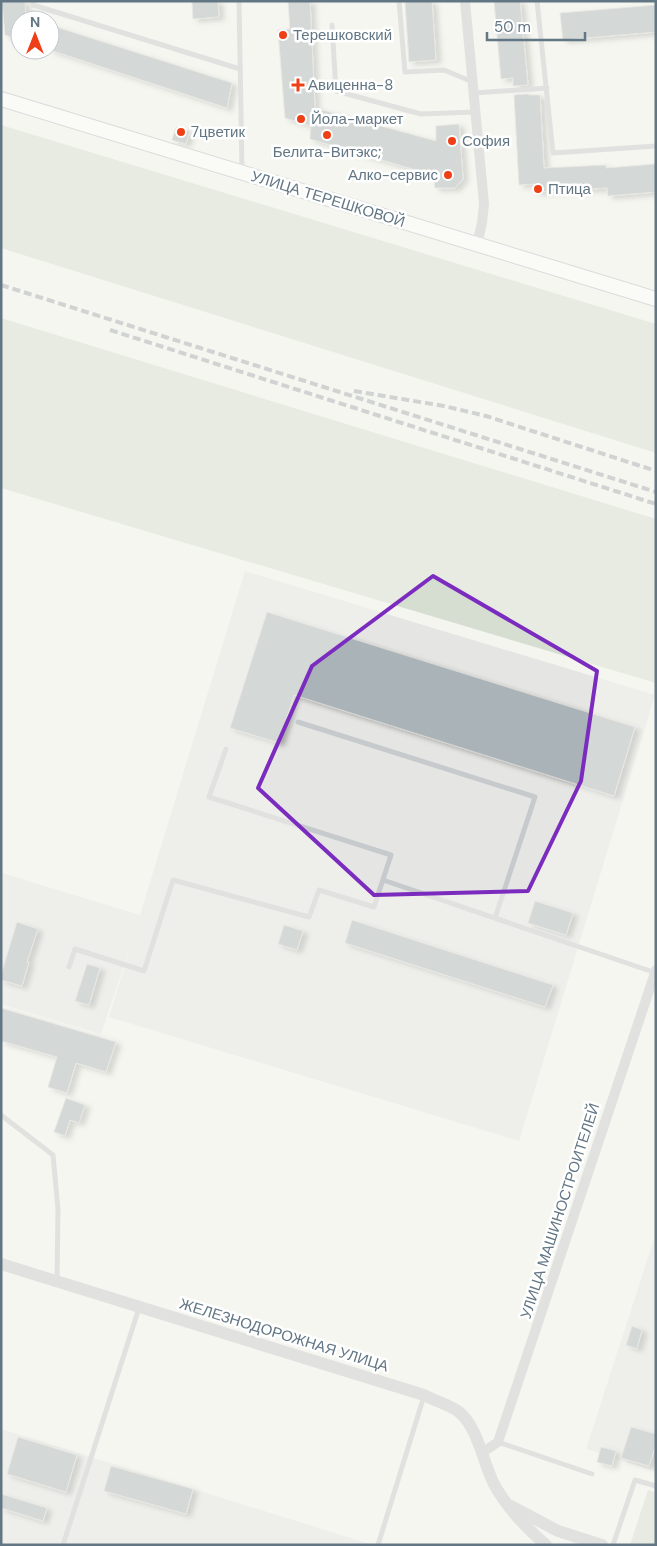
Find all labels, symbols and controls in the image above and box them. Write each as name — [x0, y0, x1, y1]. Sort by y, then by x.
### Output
north arrow — [10, 10, 60, 60]
scale bar — [487, 10, 584, 42]
text: N — [30, 13, 40, 31]
text: 50 m — [494, 17, 531, 37]
place label: Терешковский — [293, 25, 392, 45]
marker: Терешковский — [277, 29, 289, 41]
place label: Авиценна-8 — [308, 75, 393, 95]
marker: Авиценна-8 — [292, 79, 304, 91]
place label: Йола-маркет — [311, 109, 404, 129]
marker: Йола-маркет — [295, 113, 307, 125]
place label: 7цветик — [191, 122, 245, 142]
marker: 7цветик — [175, 126, 187, 138]
marker: Белита-Витэкс; — [321, 129, 333, 141]
place label: София — [462, 131, 510, 151]
marker: София — [446, 135, 458, 147]
place label: Белита-Витэкс; — [273, 142, 381, 162]
place label: Алко-сервис — [348, 165, 438, 185]
street label: УЛИЦА ТЕРЕШКОВОЙ — [249, 166, 407, 232]
marker: Алко-сервис — [442, 169, 454, 181]
place label: Птица — [548, 179, 592, 199]
marker: Птица — [532, 183, 544, 195]
street label: УЛИЦА МАШИНОСТРОИТЕЛЕЙ — [516, 1101, 604, 1321]
street label: ЖЕЛЕЗНОДОРОЖНАЯ УЛИЦА — [177, 1294, 391, 1376]

